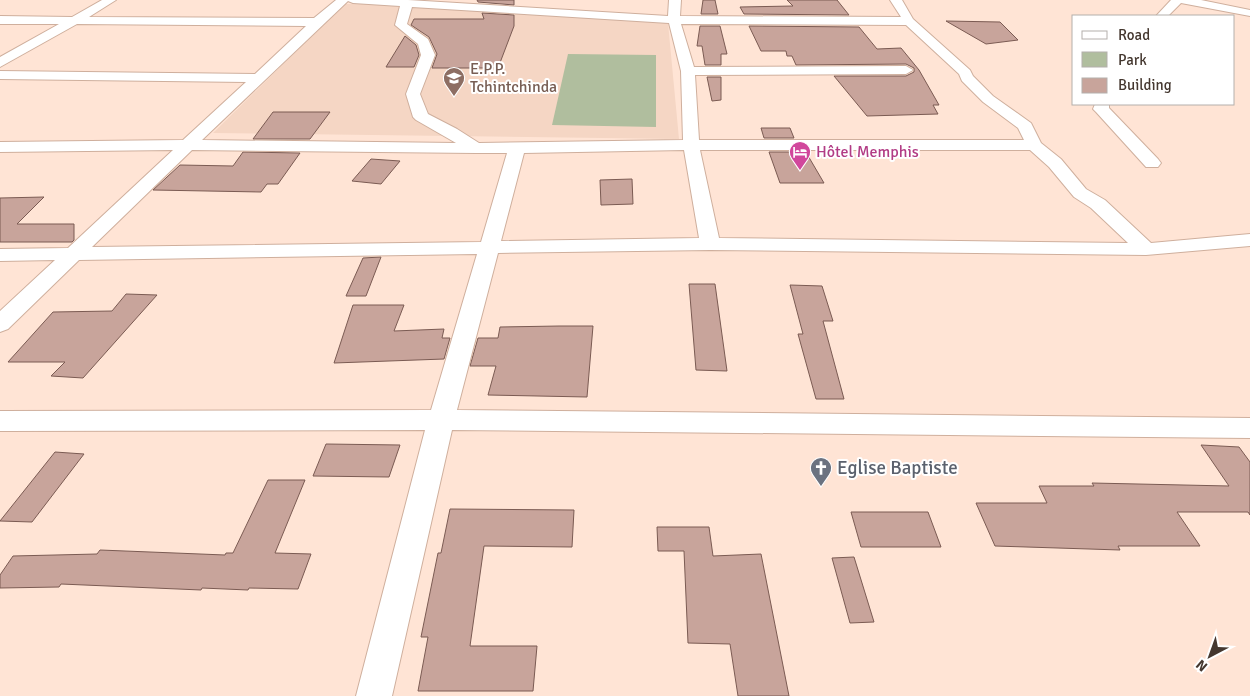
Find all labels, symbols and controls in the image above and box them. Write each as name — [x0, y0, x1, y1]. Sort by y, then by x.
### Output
legend — [1072, 15, 1235, 105]
text: Road — [1118, 26, 1150, 44]
text: Park — [1118, 51, 1147, 69]
place label: E.P.P. Tchintchinda — [470, 59, 557, 97]
school or university icon: E.P.P. Tchintchinda — [442, 66, 466, 97]
text: Building — [1118, 76, 1172, 94]
hotel icon: Hôtel Memphis — [788, 140, 812, 171]
place label: Hôtel Memphis — [816, 142, 919, 162]
church icon: Eglise Baptiste — [809, 456, 833, 487]
place label: Eglise Baptiste — [837, 456, 958, 480]
north arrow — [1185, 631, 1235, 681]
text: N — [1193, 656, 1211, 675]

